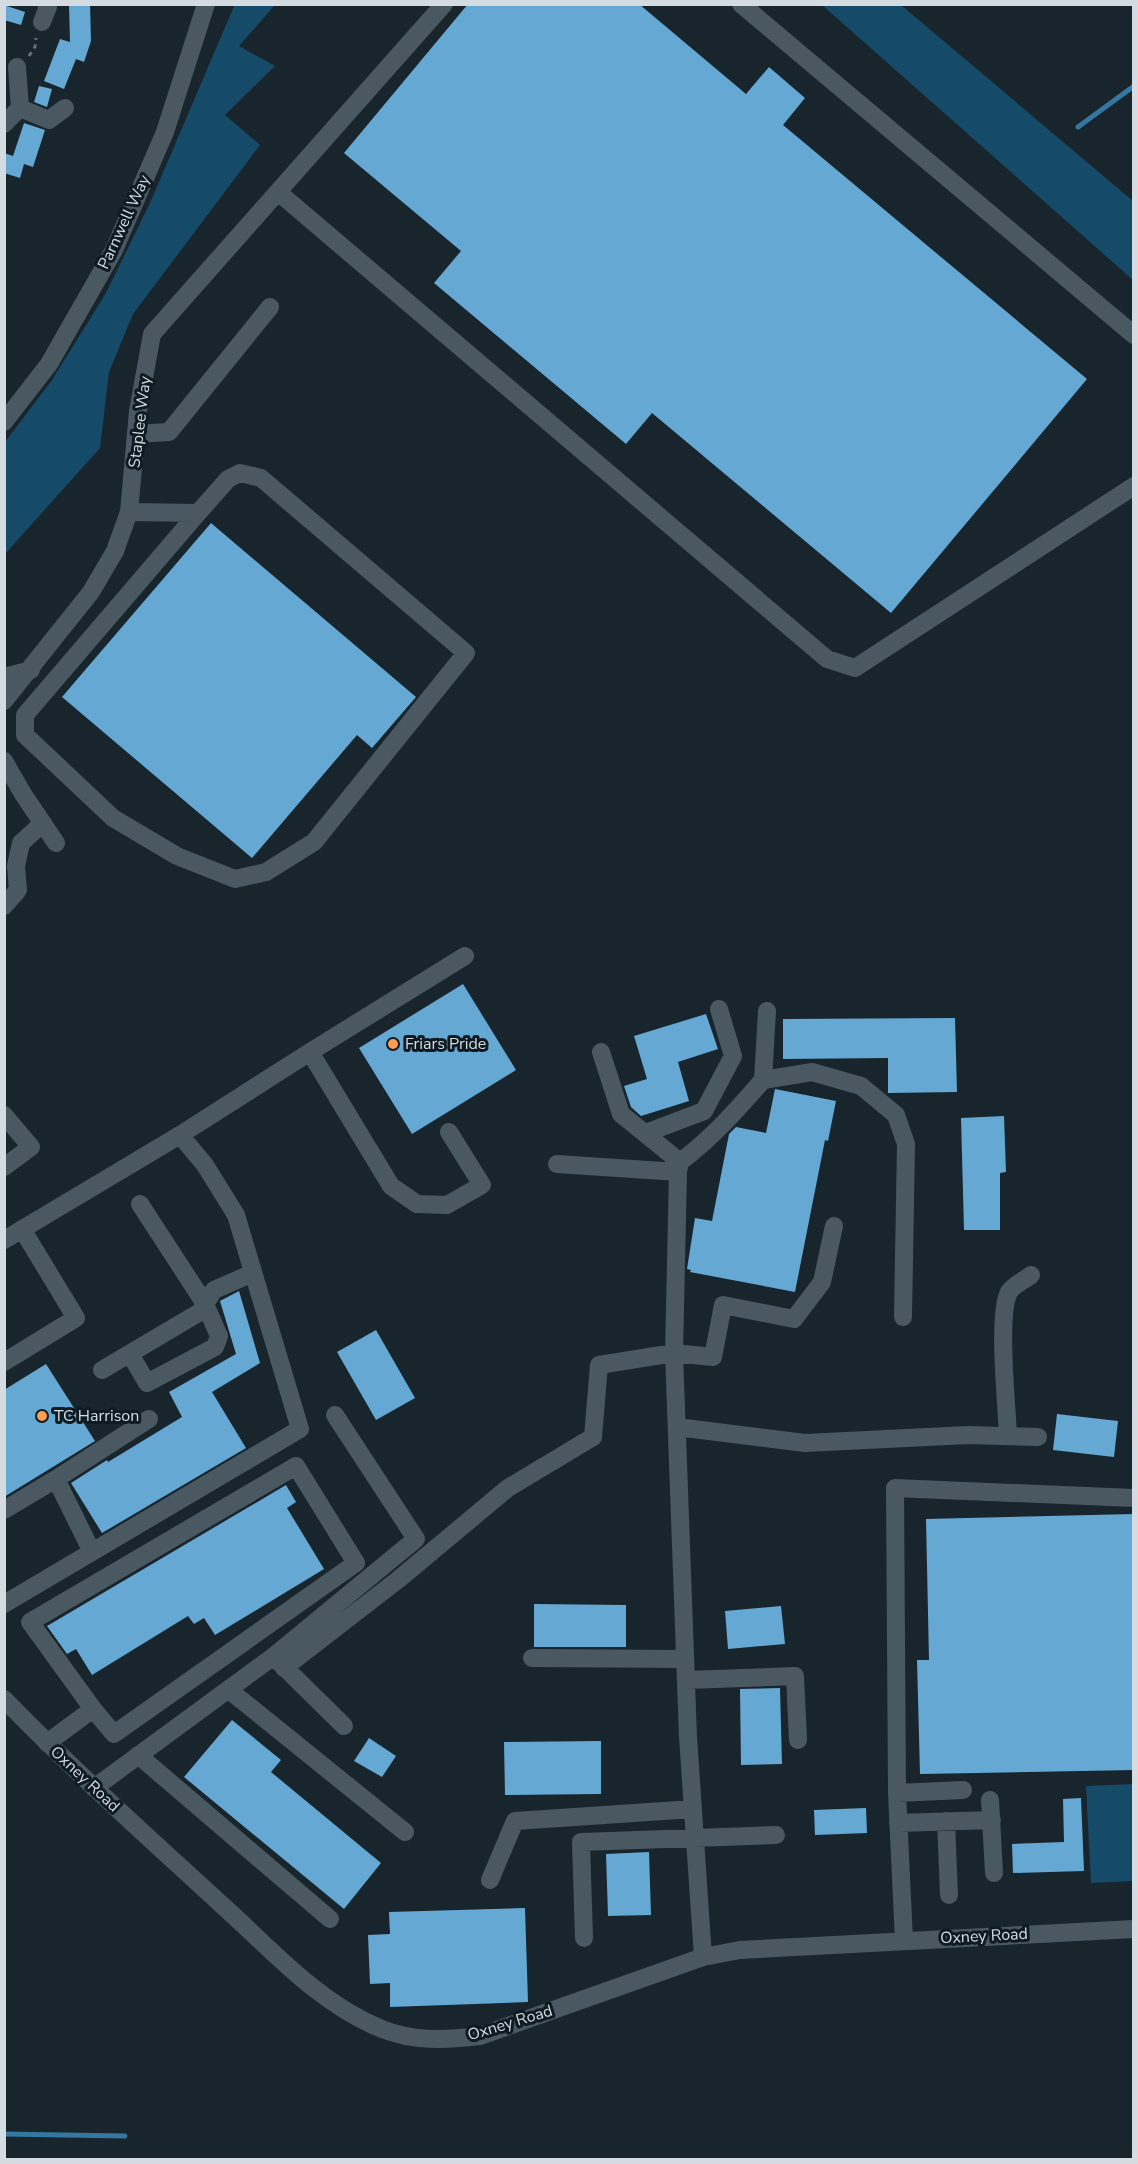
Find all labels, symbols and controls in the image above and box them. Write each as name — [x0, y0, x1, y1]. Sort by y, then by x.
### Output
street label: Parnwell Way — [93, 171, 156, 273]
street label: Staplee Way — [123, 374, 157, 469]
place label: Friars Pride — [405, 1033, 486, 1055]
marker: Friars Pride — [386, 1037, 400, 1051]
place label: TC Harrison — [54, 1405, 139, 1427]
marker: TC Harrison — [35, 1409, 49, 1423]
street label: Oxney Road — [45, 1741, 125, 1817]
street label: Oxney Road — [940, 1923, 1028, 1949]
street label: Oxney Road — [465, 2000, 555, 2046]

